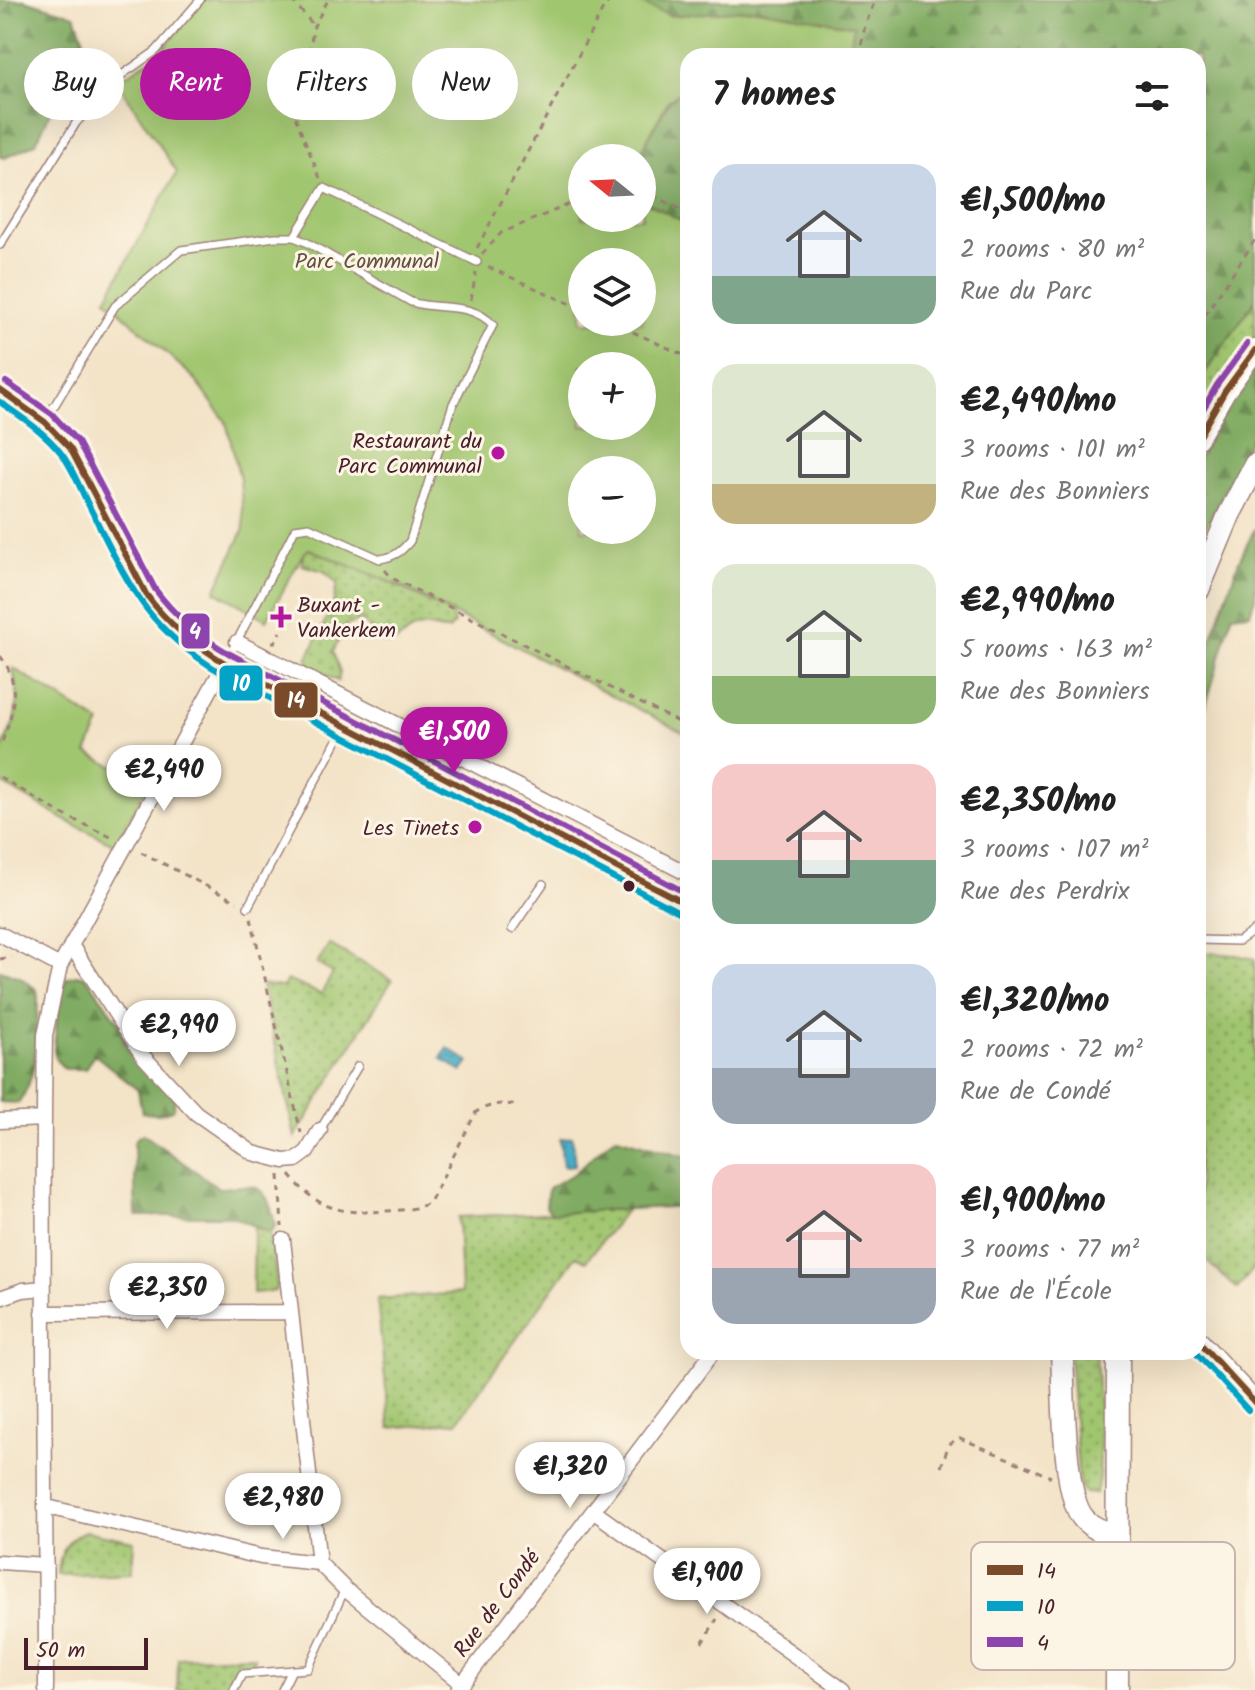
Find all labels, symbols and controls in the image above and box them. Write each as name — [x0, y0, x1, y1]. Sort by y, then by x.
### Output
chip: Buy — [24, 48, 124, 120]
chip: Rent — [140, 48, 251, 120]
chip: Filters — [267, 48, 396, 120]
chip: New — [412, 48, 518, 120]
text: 7 homes — [712, 69, 836, 123]
icon: filters — [1130, 74, 1174, 118]
north arrow — [568, 144, 656, 232]
map controls — [568, 144, 656, 544]
text: €1,500/mo — [960, 175, 1106, 229]
icon: home — [776, 196, 872, 292]
text: 2 rooms · 80 m² — [960, 229, 1144, 271]
park label: Parc Communal — [295, 245, 440, 280]
button: layers — [568, 248, 656, 336]
text: Rue du Parc — [960, 271, 1092, 313]
button: + — [568, 352, 656, 440]
text: €2,490/mo — [960, 375, 1116, 429]
icon: home — [776, 396, 872, 492]
place label: Restaurant du Parc Communal — [338, 425, 483, 485]
text: 3 rooms · 101 m² — [960, 429, 1145, 471]
marker: Restaurant du Parc Communal — [489, 444, 507, 462]
button: − — [568, 456, 656, 544]
text: Rue des Bonniers — [960, 471, 1150, 513]
text: €2,990/mo — [960, 575, 1115, 629]
place label: Buxant - Vankerkem — [297, 589, 396, 649]
icon: home — [776, 596, 872, 692]
marker: Buxant - Vankerkem — [272, 608, 290, 626]
line badge: 4 — [180, 612, 211, 650]
text: 4 — [189, 616, 201, 651]
text: 5 rooms · 163 m² — [960, 629, 1152, 671]
line badge: 10 — [218, 664, 264, 702]
text: 10 — [232, 668, 251, 703]
text: Rue des Bonniers — [960, 671, 1150, 713]
line badge: 14 — [273, 681, 319, 719]
text: 14 — [287, 685, 305, 720]
pin: €1,500 — [389, 707, 519, 775]
text: €1,500 — [419, 712, 489, 754]
pin: €2,490 — [99, 745, 229, 813]
text: €2,490 — [124, 750, 204, 792]
text: €2,350/mo — [960, 775, 1116, 829]
icon: home — [776, 796, 872, 892]
place label: Les Tinets — [362, 812, 460, 847]
marker: Les Tinets — [466, 818, 484, 836]
text: 3 rooms · 107 m² — [960, 829, 1149, 871]
text: Rue des Perdrix — [960, 871, 1129, 913]
unlabelled marker — [621, 878, 637, 894]
text: €1,320/mo — [960, 975, 1110, 1029]
icon: home — [776, 996, 872, 1092]
pin: €2,990 — [114, 1000, 244, 1068]
text: €2,990 — [140, 1005, 218, 1047]
text: 2 rooms · 72 m² — [960, 1029, 1143, 1071]
text: Rue de Condé — [960, 1071, 1111, 1113]
text: €1,900/mo — [960, 1175, 1106, 1229]
icon: home — [776, 1196, 872, 1292]
text: 3 rooms · 77 m² — [960, 1229, 1139, 1271]
pin: €2,350 — [102, 1263, 232, 1331]
text: €2,350 — [127, 1268, 207, 1310]
text: Rue de l'École — [960, 1271, 1112, 1313]
pin: €1,320 — [505, 1442, 635, 1510]
text: €1,320 — [533, 1447, 607, 1489]
pin: €2,980 — [218, 1473, 348, 1541]
text: €2,980 — [243, 1478, 323, 1520]
street label: Rue de Condé — [446, 1542, 551, 1666]
legend — [971, 1542, 1235, 1670]
pin: €1,900 — [642, 1548, 772, 1616]
text: €1,900 — [672, 1553, 742, 1595]
text: 14 — [1037, 1555, 1056, 1590]
text: 10 — [1037, 1591, 1055, 1626]
text: 4 — [1037, 1627, 1049, 1662]
scale bar — [24, 1634, 148, 1670]
text: 50 m — [36, 1634, 85, 1669]

